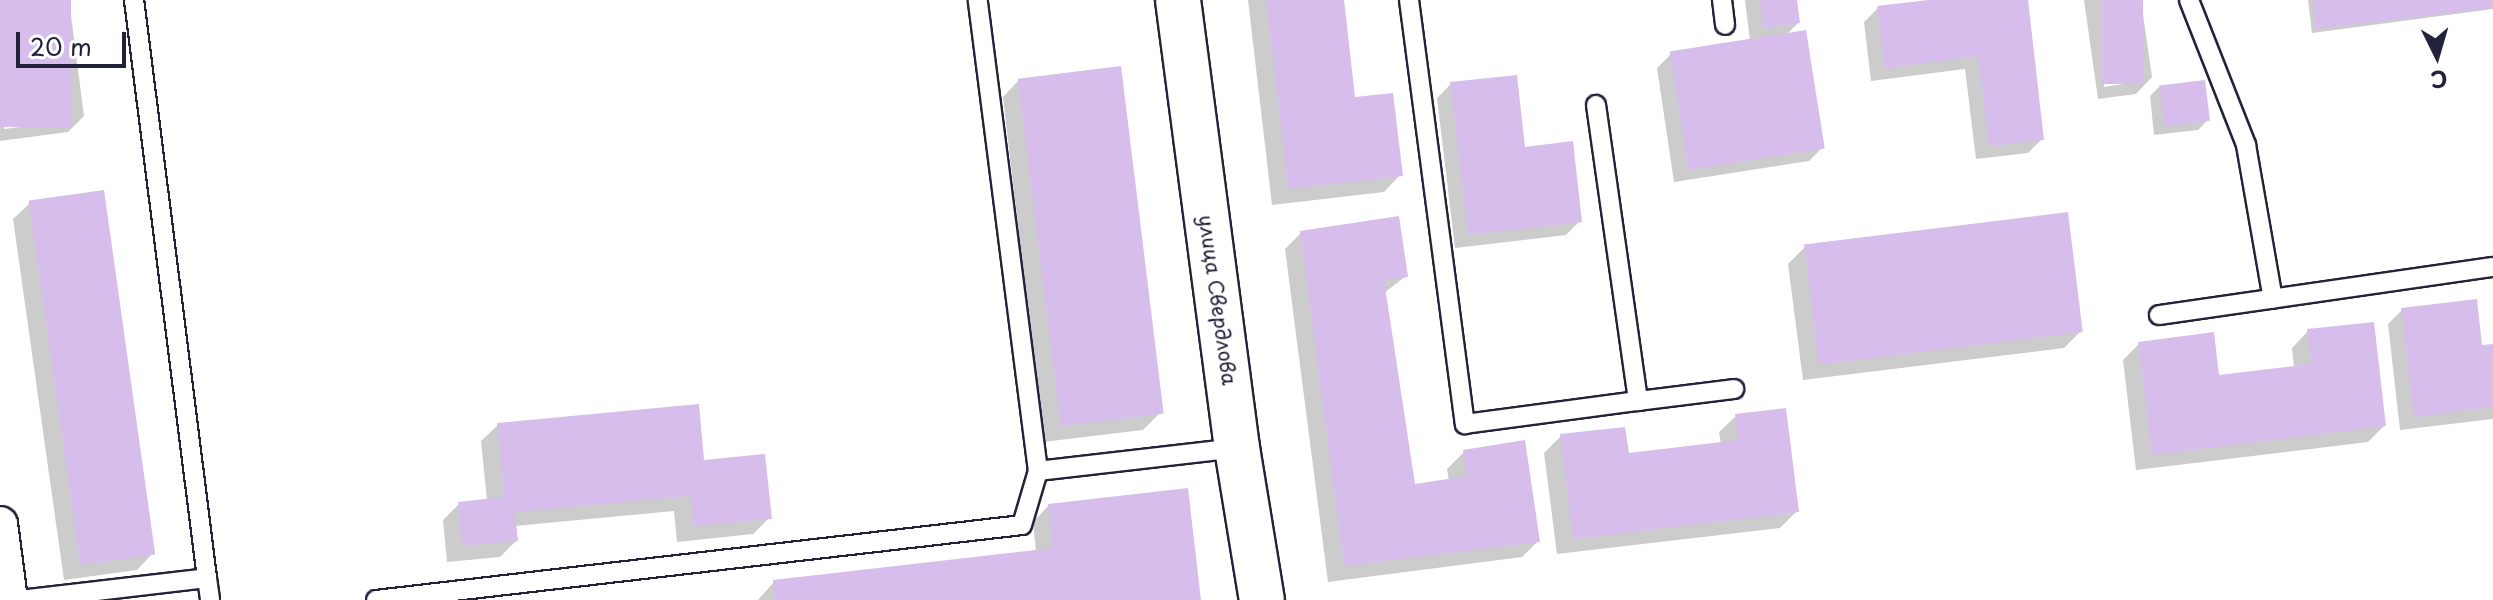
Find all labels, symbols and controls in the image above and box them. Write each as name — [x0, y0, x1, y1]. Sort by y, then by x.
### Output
scale bar — [20, 16, 130, 66]
north arrow — [2397, 16, 2477, 96]
text: 20 m — [30, 28, 92, 64]
text: С — [2429, 63, 2449, 98]
street label: улица Свердлова — [1194, 213, 1242, 387]

